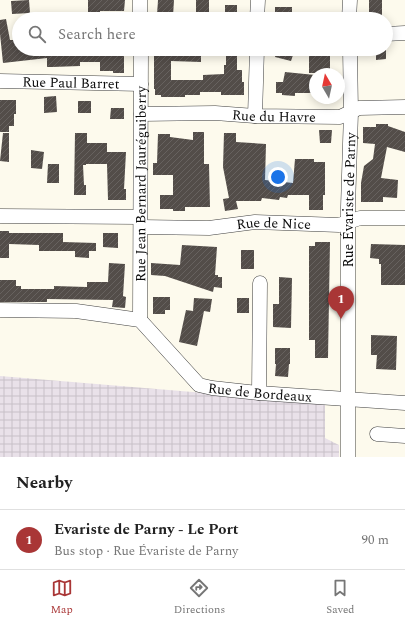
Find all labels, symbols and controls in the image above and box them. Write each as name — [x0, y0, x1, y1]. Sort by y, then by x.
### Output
search box — [12, 12, 393, 56]
icon: search — [26, 23, 48, 45]
text: Search here — [58, 23, 136, 46]
north arrow — [309, 68, 345, 104]
street label: Rue Paul Barret — [22, 71, 120, 95]
street label: Rue Jean Bernard Jauréguiberry — [130, 85, 152, 282]
street label: Rue du Havre — [231, 104, 316, 128]
street label: Rue Évariste de Parny — [338, 131, 361, 268]
your location — [268, 167, 288, 187]
street label: Rue de Nice — [235, 212, 311, 235]
pin: 1 — [328, 286, 354, 319]
street label: Rue de Bordeaux — [207, 378, 313, 408]
text: Nearby — [16, 470, 72, 496]
text: Evariste de Parny - Le Port — [54, 518, 239, 541]
text: 1 — [25, 530, 33, 550]
text: 90 m — [362, 530, 389, 550]
text: Bus stop · Rue Évariste de Parny — [54, 541, 238, 561]
tab: Map — [51, 577, 73, 618]
tab: Directions — [174, 577, 225, 618]
tab: Saved — [326, 577, 354, 618]

